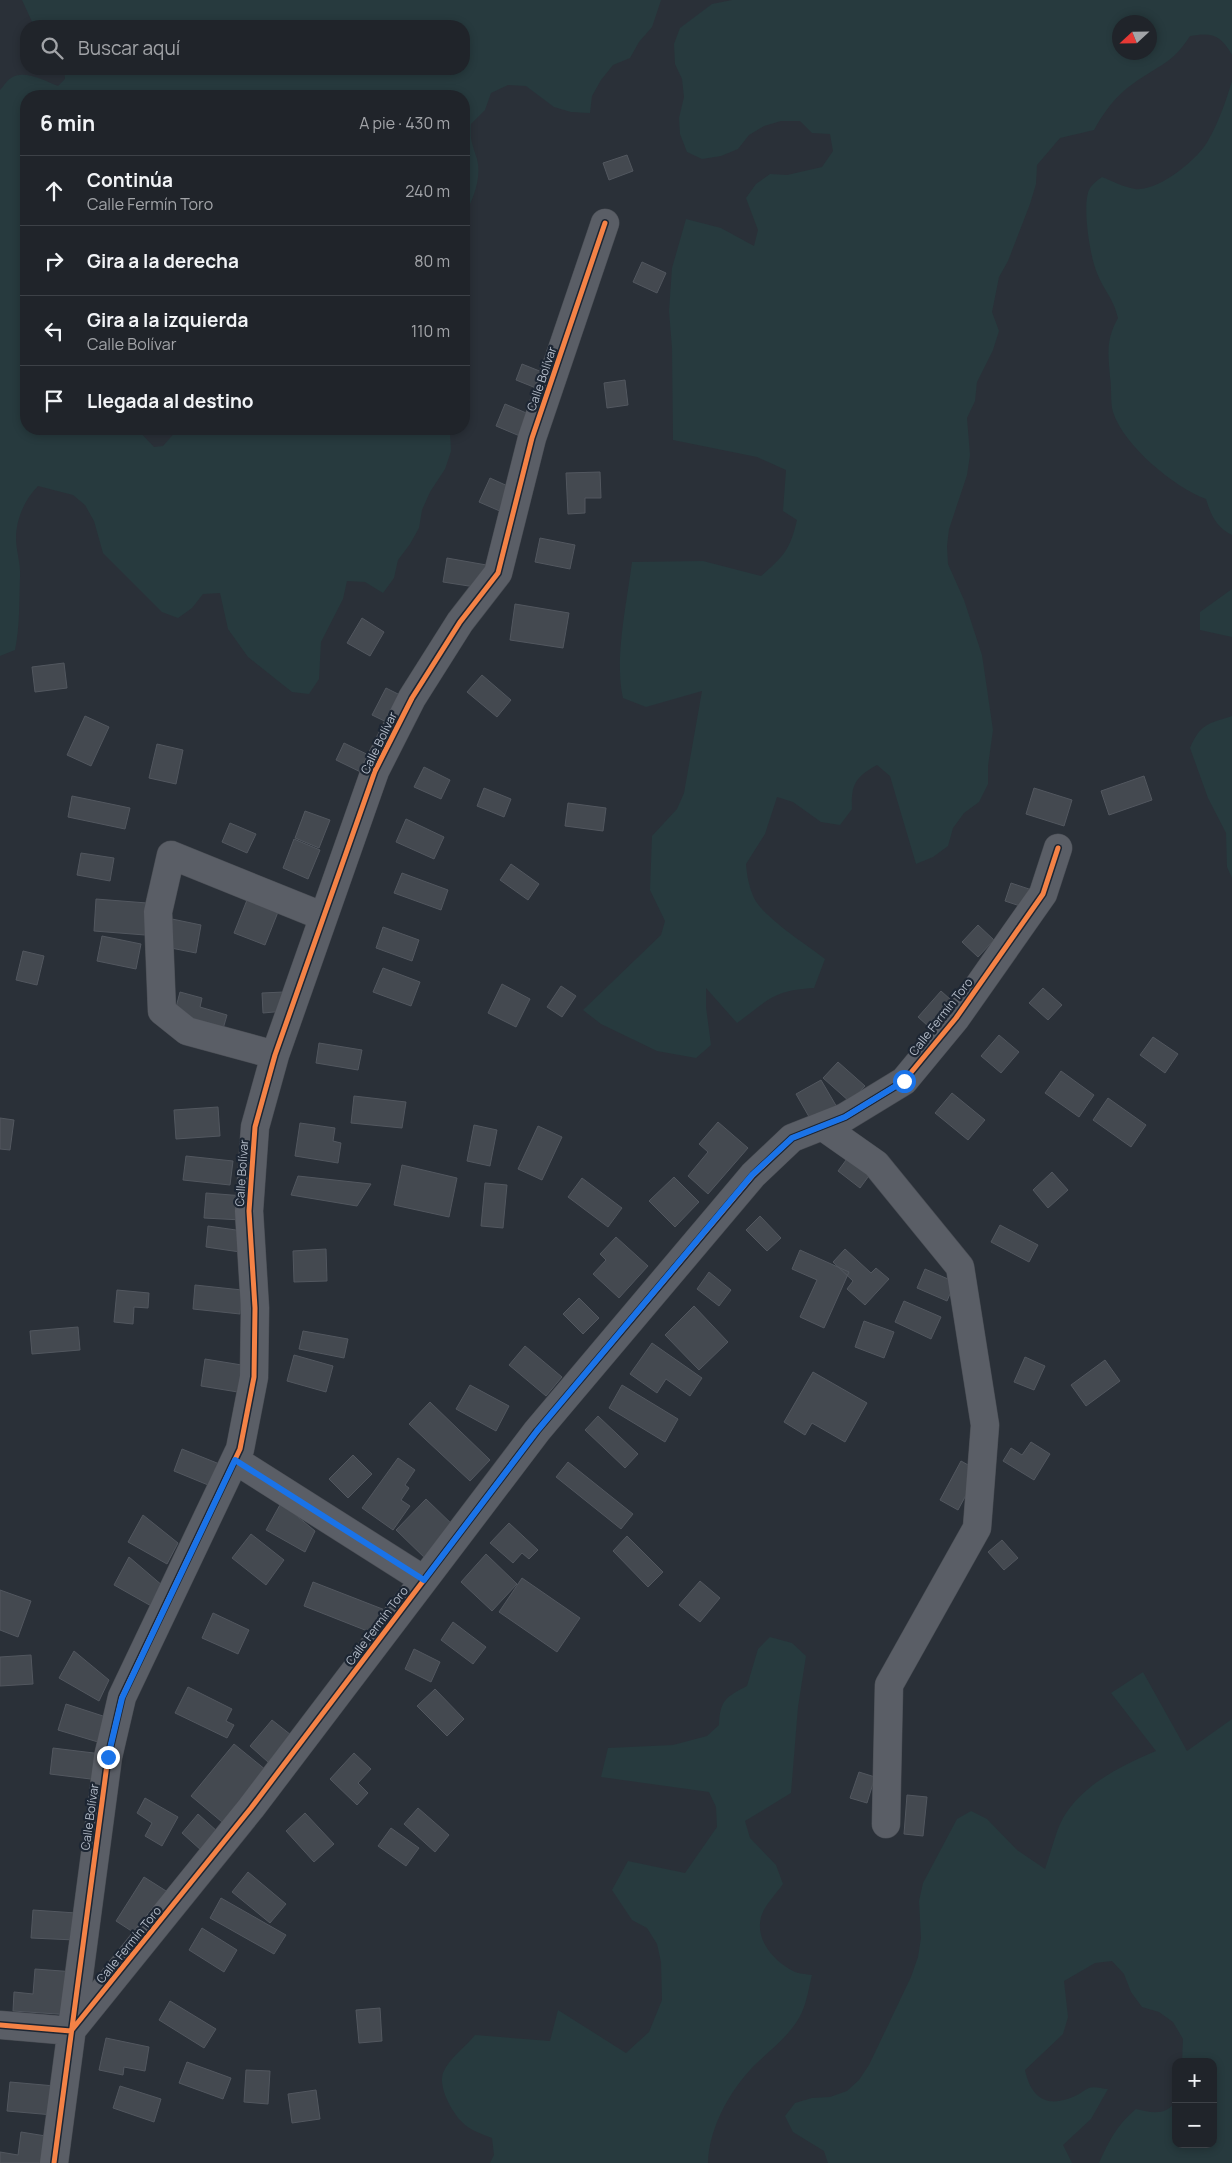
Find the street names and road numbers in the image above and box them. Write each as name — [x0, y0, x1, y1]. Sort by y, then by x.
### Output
street label: Calle Bolívar — [523, 344, 561, 413]
street label: Calle Bolívar — [356, 708, 401, 777]
street label: Calle Fermín Toro — [905, 974, 976, 1059]
street label: Calle Bolívar — [231, 1138, 252, 1207]
street label: Calle Fermín Toro — [341, 1583, 412, 1669]
street label: Calle Bolívar — [76, 1782, 103, 1851]
street label: Calle Fermín Toro — [92, 1903, 165, 1987]

